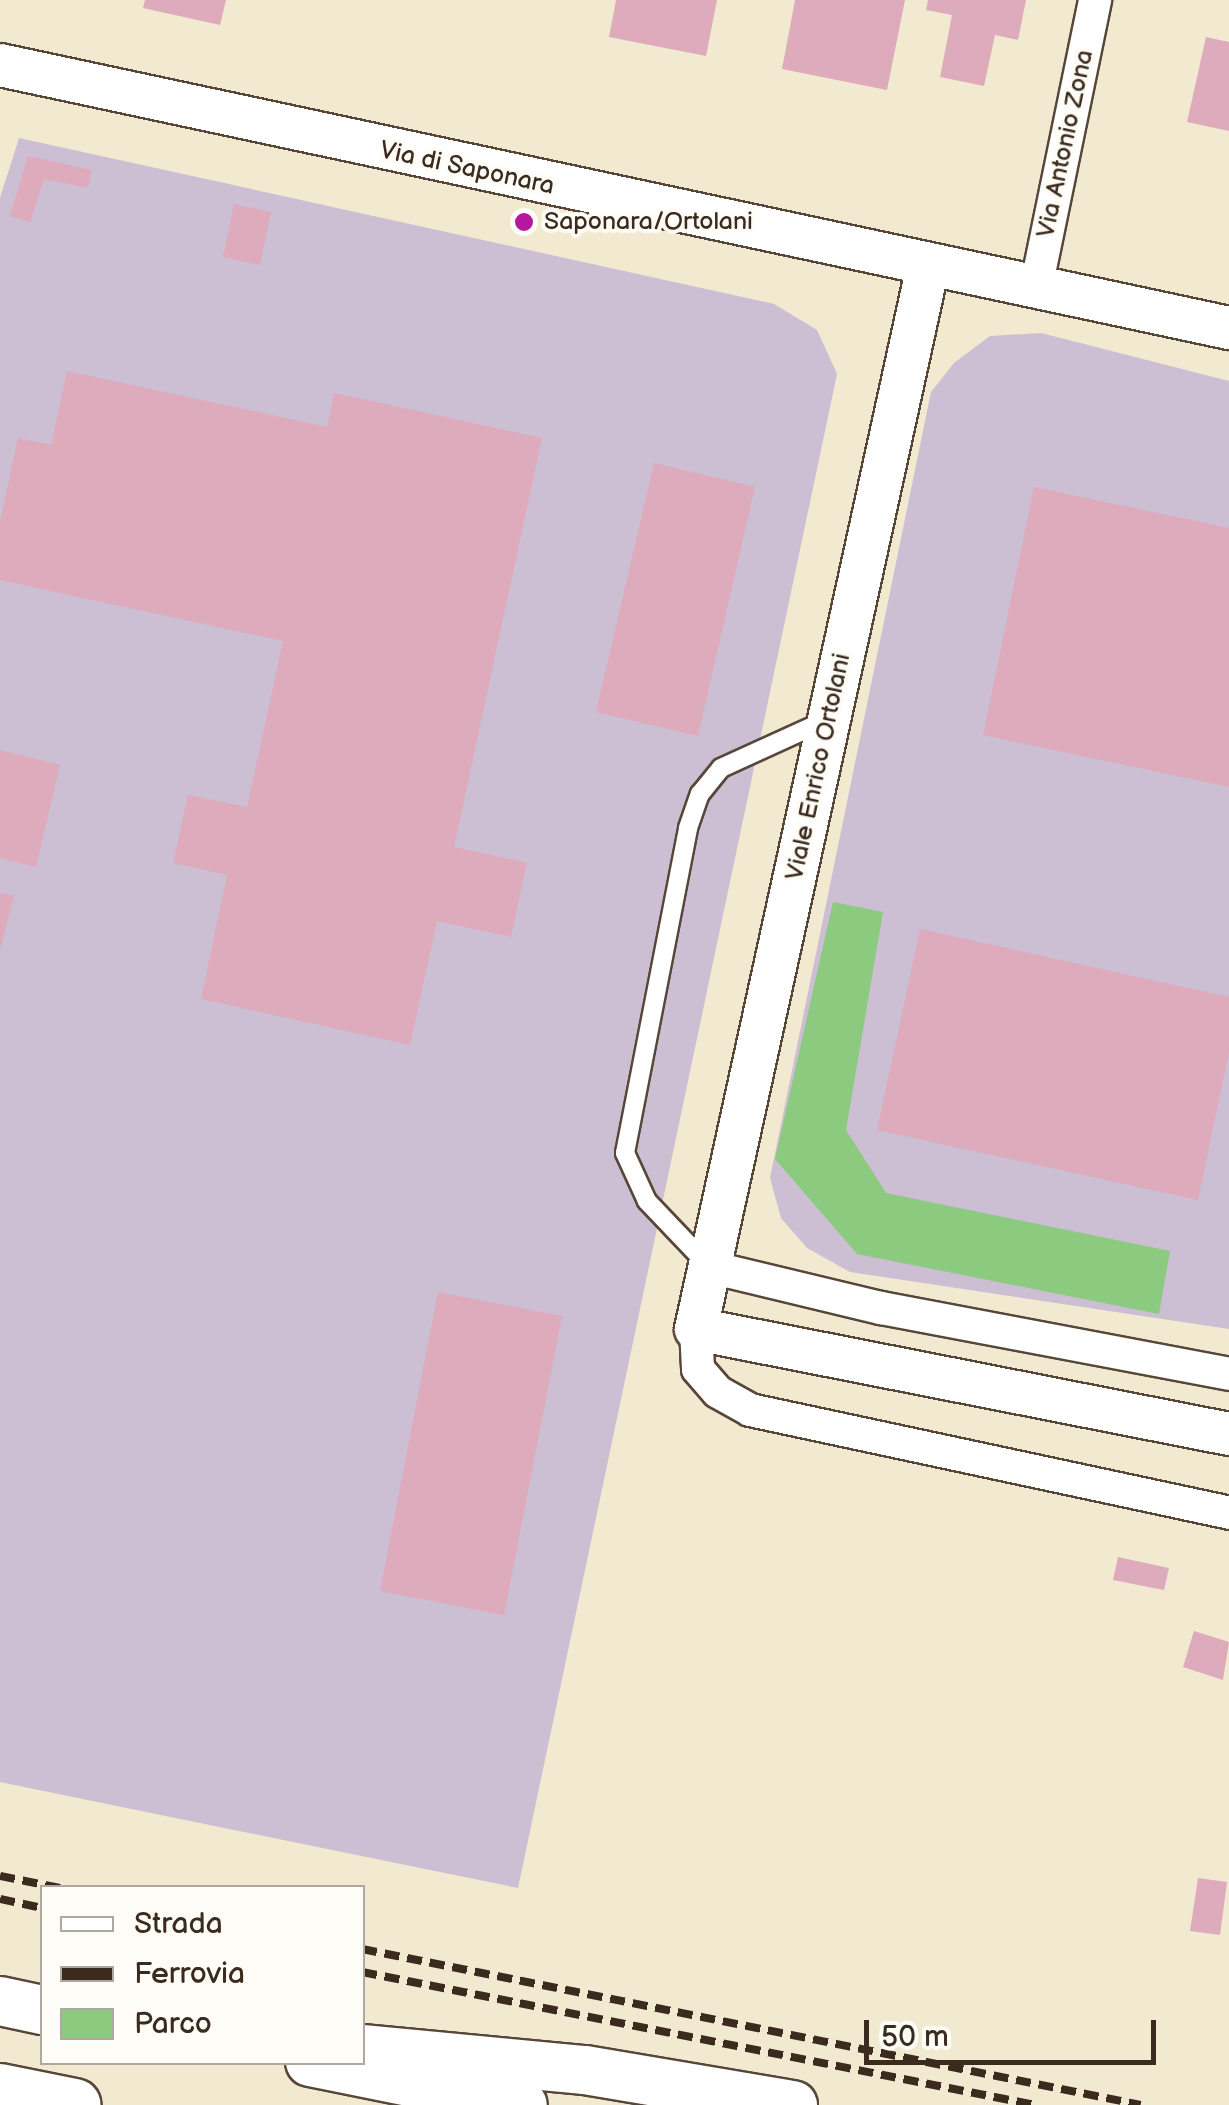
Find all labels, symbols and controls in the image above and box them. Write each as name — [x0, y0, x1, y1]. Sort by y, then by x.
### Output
street label: Via Antonio Zona — [1031, 47, 1101, 241]
street label: Via di Saponara — [377, 136, 557, 202]
place label: Saponara/Ortolani — [544, 207, 753, 237]
marker: Saponara/Ortolani — [513, 211, 535, 233]
street label: Viale Enrico Ortolani — [780, 651, 858, 883]
legend — [40, 1885, 365, 2065]
text: Strada — [134, 1906, 223, 1942]
text: Ferrovia — [134, 1956, 245, 1992]
scale bar — [869, 2000, 1162, 2062]
text: Parco — [134, 2006, 212, 2042]
text: 50 m — [881, 2019, 949, 2055]

